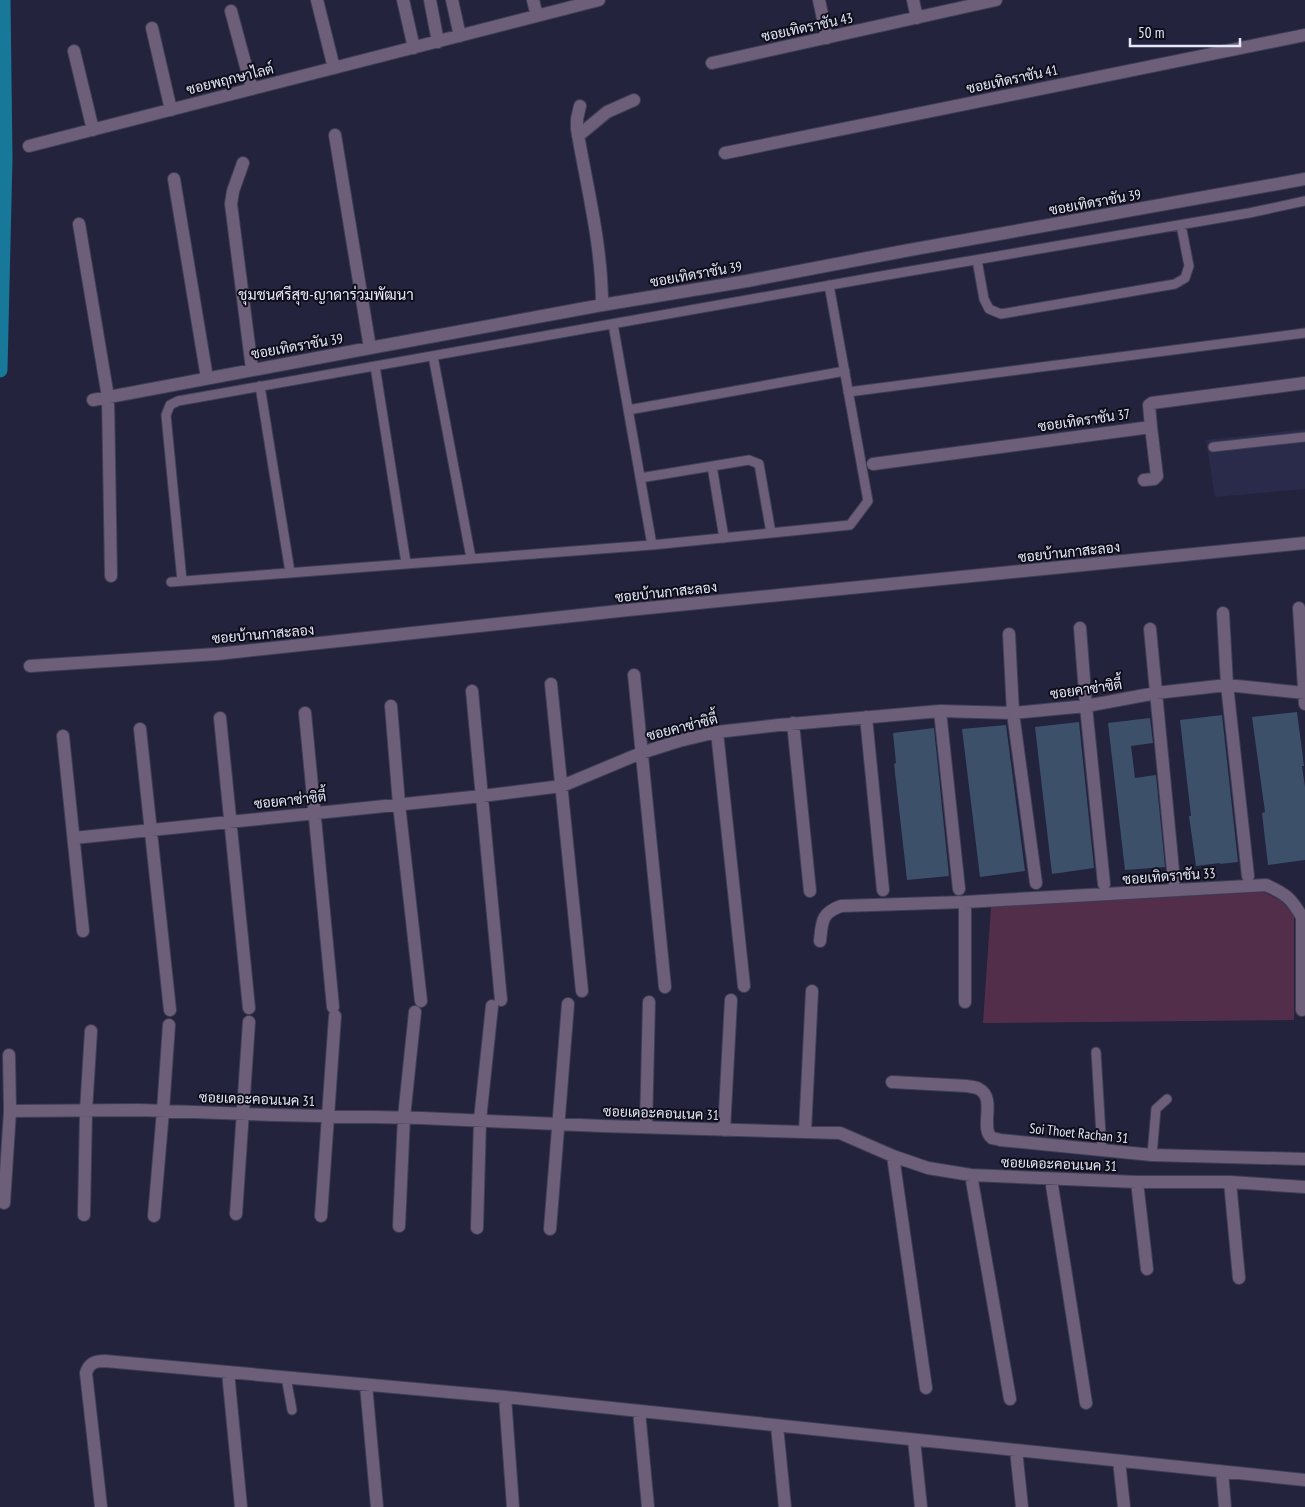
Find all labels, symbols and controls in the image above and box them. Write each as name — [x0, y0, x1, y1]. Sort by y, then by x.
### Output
street label: ซอยเทิดราชัน 43 — [760, 9, 854, 45]
scale bar — [1130, 15, 1240, 47]
text: 50 m — [1138, 23, 1164, 42]
street label: ซอยพฤกษาไลต์ — [184, 59, 276, 99]
street label: ซอยเทิดราชัน 41 — [965, 61, 1059, 97]
street label: ซอยเทิดราชัน 39 — [1048, 185, 1142, 219]
street label: ซอยเทิดราชัน 39 — [649, 257, 743, 291]
district label: ชุมชนศรีสุข-ญาดาร่วมพัฒนา — [238, 285, 414, 306]
street label: ซอยเทิดราชัน 39 — [250, 329, 344, 363]
street label: ซอยเทิดราชัน 37 — [1037, 405, 1131, 435]
street label: ซอยบ้านกาสะลอง — [1017, 538, 1121, 566]
street label: ซอยบ้านกาสะลอง — [614, 578, 718, 606]
street label: ซอยบ้านกาสะลอง — [211, 621, 315, 647]
street label: ซอยคาซ่าซิตี้ — [1048, 672, 1124, 703]
street label: ซอยคาซ่าซิตี้ — [644, 706, 720, 745]
street label: ซอยคาซ่าซิตี้ — [253, 784, 328, 813]
street label: ซอยเทิดราชัน 33 — [1122, 864, 1216, 888]
street label: ซอยเดอะคอนเนค 31 — [199, 1088, 315, 1110]
street label: ซอยเดอะคอนเนค 31 — [603, 1102, 719, 1124]
street label: Soi Thoet Rachan 31 — [1029, 1119, 1129, 1147]
street label: ซอยเดอะคอนเนค 31 — [1001, 1153, 1117, 1175]

